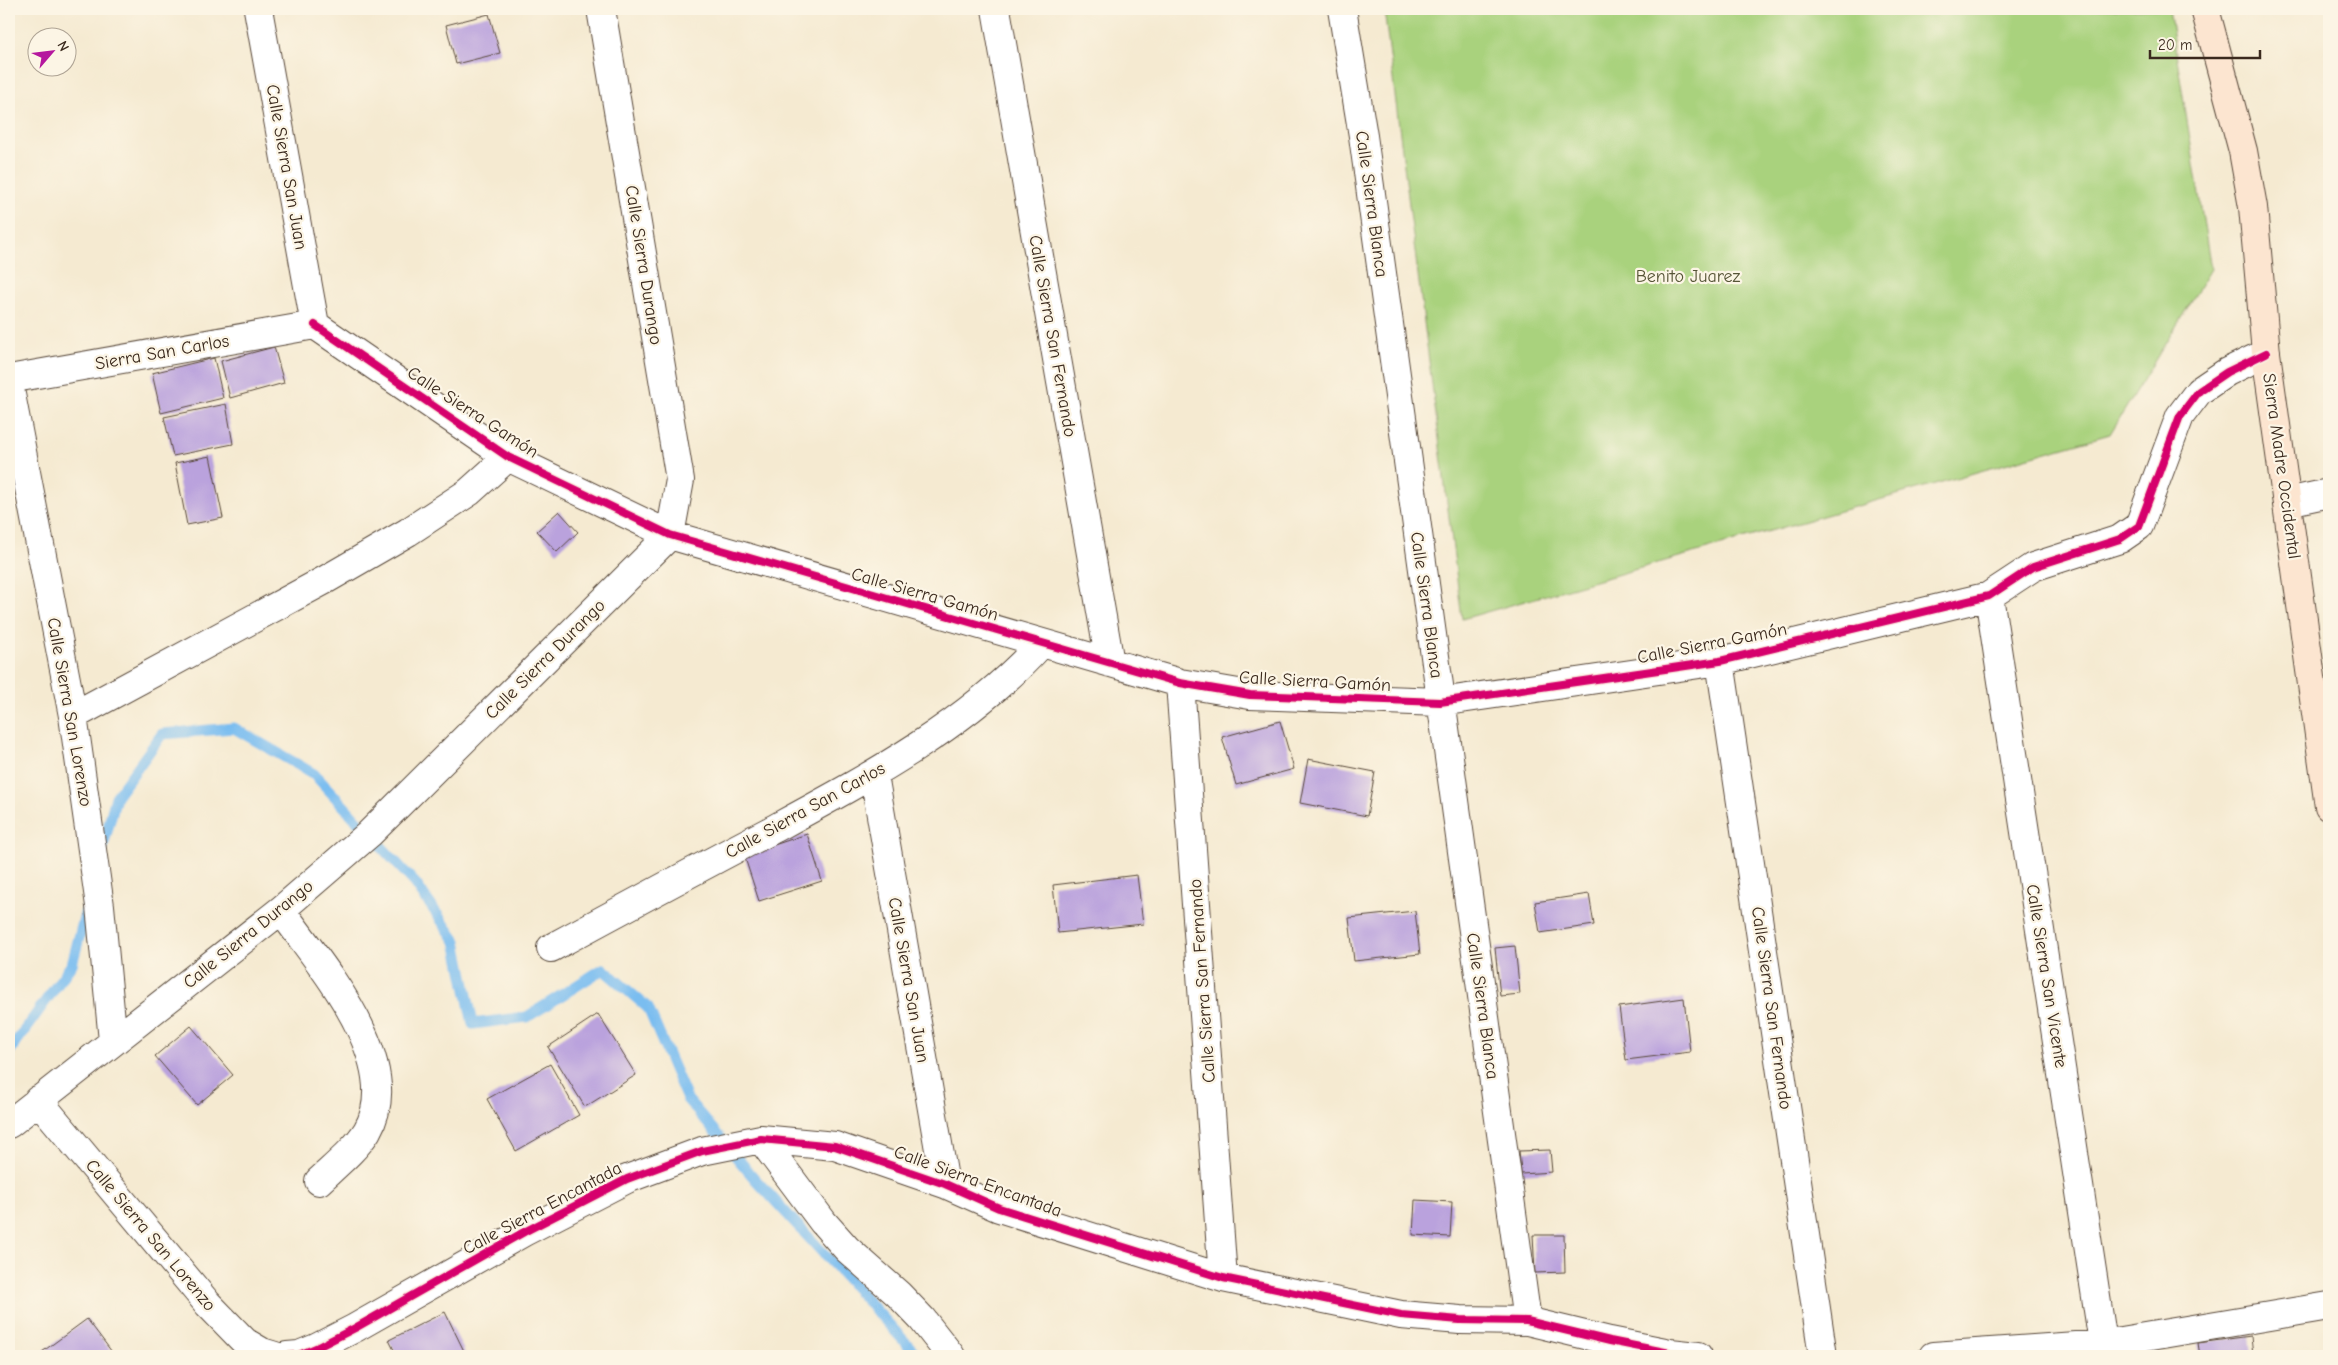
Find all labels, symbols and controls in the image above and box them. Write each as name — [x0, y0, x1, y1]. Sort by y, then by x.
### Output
north arrow — [28, 28, 78, 78]
scale bar — [2150, 28, 2260, 60]
text: 20 m — [2158, 36, 2192, 54]
text: N — [53, 38, 73, 54]
street label: Calle Sierra San Juan — [262, 83, 311, 251]
street label: Calle Sierra Blanca — [1351, 129, 1392, 279]
street label: Calle Sierra Durango — [621, 184, 666, 346]
street label: Calle Sierra San Fernando — [1024, 234, 1081, 439]
park label: Benito Juarez — [1636, 266, 1741, 287]
street label: Sierra San Carlos — [93, 330, 231, 375]
street label: Calle Sierra Gamón — [403, 362, 542, 463]
street label: Sierra Madre Occidental — [2258, 372, 2305, 560]
street label: Calle Sierra Blanca — [1406, 530, 1447, 680]
street label: Calle Sierra Gamón — [849, 563, 1001, 626]
street label: Calle Sierra Durango — [481, 595, 610, 724]
street label: Calle Sierra San Lorenzo — [43, 616, 96, 808]
street label: Calle Sierra Gamón — [1635, 619, 1789, 668]
street label: Calle Sierra Gamón — [1238, 667, 1391, 696]
street label: Calle Sierra San Carlos — [722, 758, 889, 863]
street label: Calle Sierra Durango — [179, 876, 318, 993]
street label: Calle Sierra San Fernando — [1185, 878, 1220, 1084]
street label: Calle Sierra San Vicente — [2022, 883, 2071, 1069]
street label: Calle Sierra San Juan — [884, 896, 933, 1064]
street label: Calle Sierra San Fernando — [1747, 905, 1796, 1111]
street label: Calle Sierra Blanca — [1462, 931, 1503, 1081]
street label: Calle Sierra Encantada — [891, 1141, 1065, 1222]
street label: Calle Sierra San Lorenzo — [81, 1155, 220, 1315]
street label: Calle Sierra Encantada — [459, 1158, 625, 1259]

